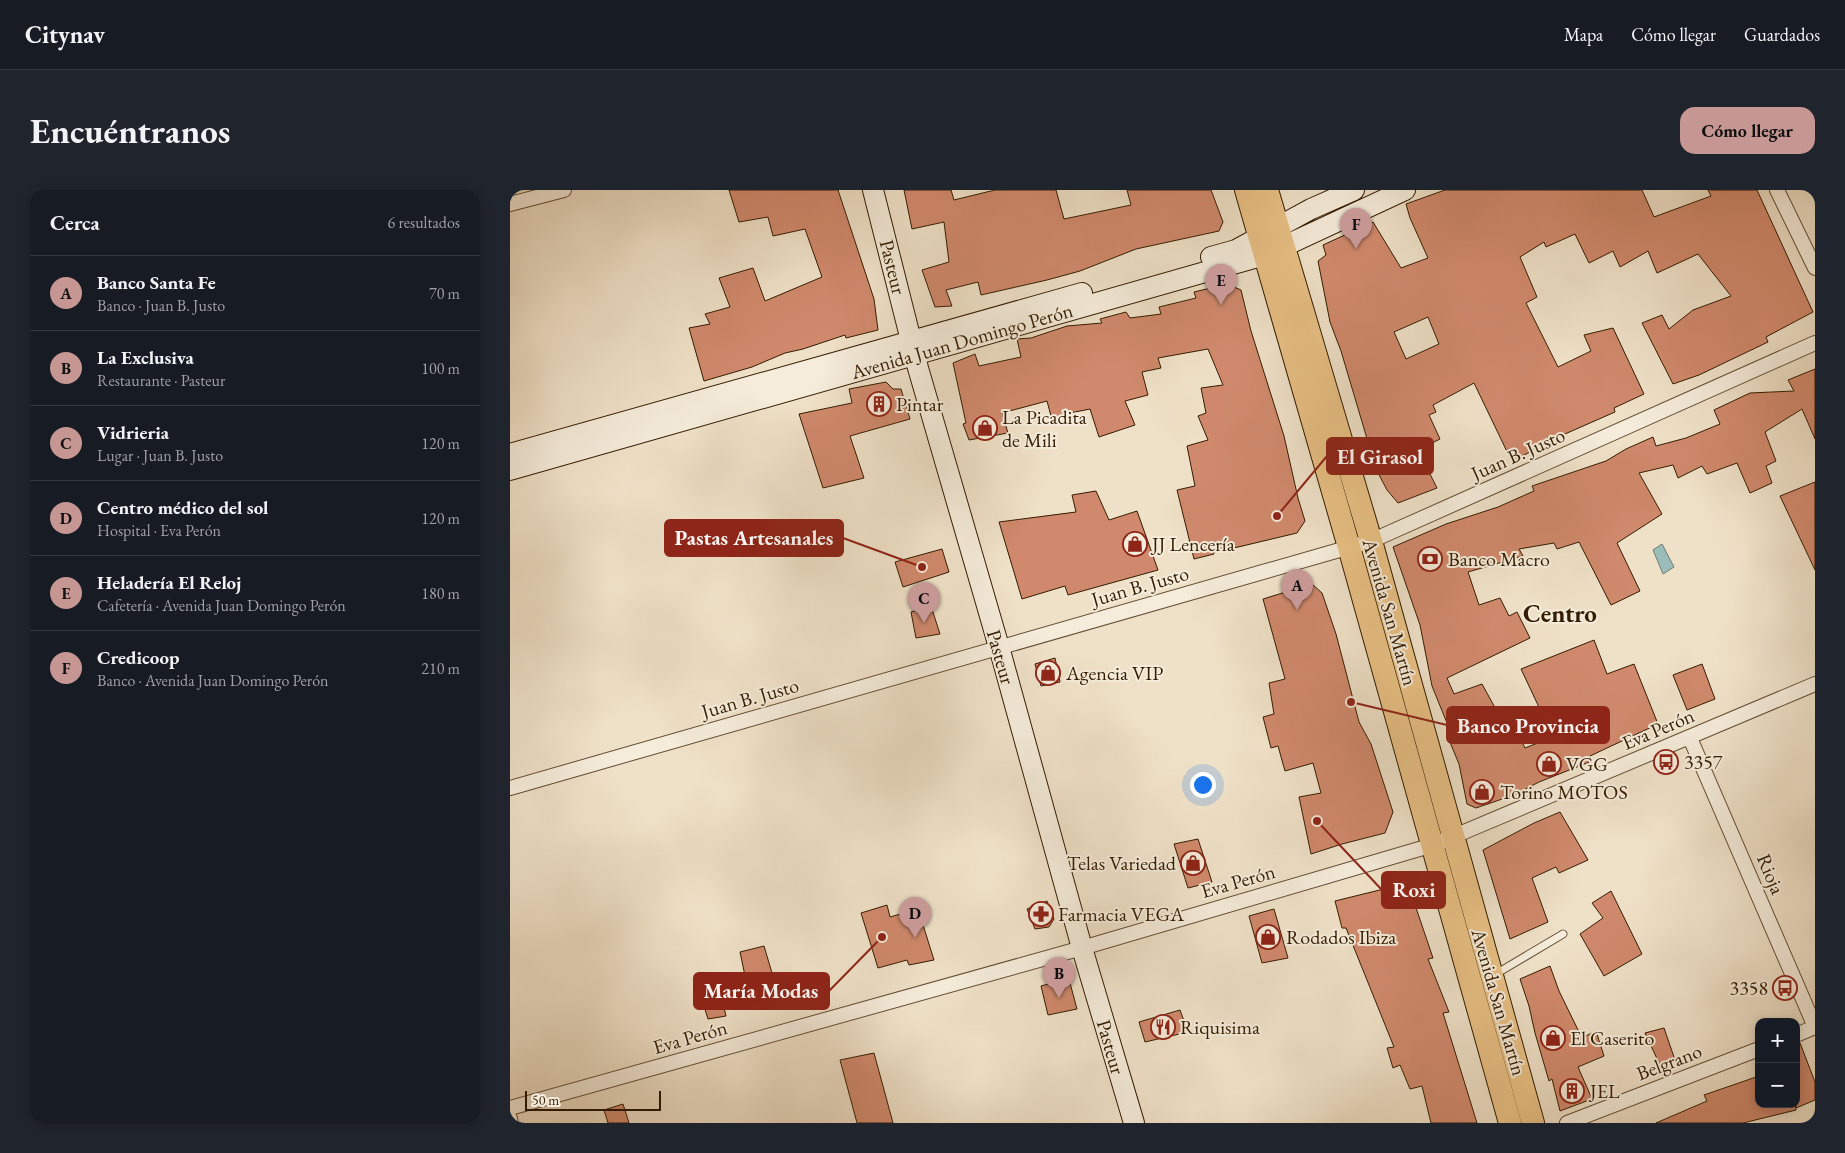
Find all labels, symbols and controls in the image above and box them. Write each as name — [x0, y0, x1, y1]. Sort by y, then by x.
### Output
text: Citynav — [25, 19, 105, 50]
text: Mapa — [1564, 23, 1603, 46]
text: Cómo llegar — [1631, 23, 1716, 46]
text: Guardados — [1744, 23, 1820, 46]
button: Cómo llegar — [1680, 107, 1815, 154]
text: Encuéntranos — [30, 108, 230, 153]
pin: F — [1340, 208, 1372, 249]
text: Cerca — [50, 209, 100, 236]
text: 6 resultados — [388, 212, 460, 233]
street label: Pasteur — [874, 237, 912, 298]
pin: E — [1205, 264, 1237, 305]
text: Banco Santa Fe — [97, 270, 216, 295]
text: A — [60, 283, 72, 304]
text: 70 m — [429, 283, 460, 304]
text: Banco · Juan B. Justo — [97, 295, 225, 316]
street label: Avenida Juan Domingo Perón — [847, 297, 1076, 385]
text: La Exclusiva — [97, 345, 194, 370]
text: B — [61, 358, 71, 379]
text: 100 m — [421, 358, 460, 379]
text: Restaurante · Pasteur — [97, 370, 225, 391]
building icon: Pintar — [866, 391, 892, 417]
place label: Pintar — [896, 391, 944, 417]
place label: La Picadita de Mili — [1002, 404, 1087, 453]
shop icon: La Picadita de Mili — [972, 415, 998, 441]
text: Vidrieria — [97, 420, 169, 445]
street label: Juan B. Justo — [1465, 422, 1569, 487]
text: C — [60, 433, 72, 454]
text: 120 m — [421, 433, 460, 454]
callout: El Girasol — [1327, 438, 1433, 474]
text: El Girasol — [1337, 443, 1423, 470]
text: Lugar · Juan B. Justo — [97, 445, 223, 466]
text: Centro médico del sol — [97, 495, 268, 520]
text: D — [60, 508, 72, 529]
text: 120 m — [421, 508, 460, 529]
text: Hospital · Eva Perón — [97, 520, 221, 541]
callout: Pastas Artesanales — [665, 520, 843, 556]
text: Pastas Artesanales — [675, 524, 833, 551]
shop icon: JJ Lencería — [1122, 531, 1148, 557]
place label: JJ Lencería — [1150, 531, 1235, 557]
street label: Avenida San Martín — [1356, 534, 1424, 689]
bank icon: Banco Macro — [1417, 546, 1443, 572]
place label: Banco Macro — [1448, 546, 1550, 572]
street label: Juan B. Justo — [1086, 560, 1192, 613]
pin: A — [1281, 569, 1313, 610]
text: Heladería El Reloj — [97, 570, 241, 595]
pin: C — [908, 582, 940, 623]
text: E — [61, 583, 71, 604]
text: 180 m — [421, 583, 460, 604]
text: Cafetería · Avenida Juan Domingo Perón — [97, 595, 346, 616]
district label: Centro — [1523, 597, 1597, 629]
street label: Pasteur — [981, 627, 1021, 688]
text: Credicoop — [97, 645, 179, 670]
text: F — [62, 658, 70, 679]
text: 210 m — [421, 658, 460, 679]
shop icon: Agencia VIP — [1035, 660, 1061, 686]
place label: Agencia VIP — [1065, 660, 1163, 686]
text: Banco · Avenida Juan Domingo Perón — [97, 670, 329, 691]
street label: Juan B. Justo — [696, 672, 802, 725]
street label: Eva Perón — [1618, 702, 1699, 756]
callout: Banco Provincia — [1447, 707, 1609, 743]
text: Banco Provincia — [1457, 712, 1600, 739]
bus stop icon: 3357 — [1653, 749, 1679, 775]
place label: 3357 — [1684, 749, 1723, 775]
shop icon: VGG — [1536, 751, 1562, 777]
place label: VGG — [1566, 751, 1608, 777]
your location — [1190, 772, 1216, 798]
shop icon: Torino MOTOS — [1469, 779, 1495, 805]
place label: Torino MOTOS — [1500, 779, 1628, 805]
place label: Telas Variedad — [1067, 850, 1177, 876]
shop icon: Telas Variedad — [1180, 850, 1206, 876]
street label: Rioja — [1751, 850, 1791, 898]
street label: Eva Perón — [1198, 858, 1279, 904]
callout: Roxi — [1382, 872, 1445, 908]
text: Roxi — [1393, 876, 1435, 903]
pin: D — [899, 897, 931, 938]
pharmacy icon: Farmacia VEGA — [1028, 901, 1054, 927]
place label: Farmacia VEGA — [1058, 901, 1184, 927]
shop icon: Rodados Ibiza — [1255, 924, 1281, 950]
place label: Rodados Ibiza — [1286, 924, 1396, 950]
street label: Avenida San Martín — [1465, 924, 1533, 1079]
pin: B — [1043, 957, 1075, 998]
callout: María Modas — [694, 973, 829, 1009]
place label: 3358 — [1730, 975, 1768, 1001]
bus stop icon: 3358 — [1772, 975, 1798, 1001]
text: María Modas — [704, 977, 818, 1004]
street label: Eva Perón — [650, 1014, 731, 1060]
restaurant icon: Riquisima — [1150, 1014, 1176, 1040]
place label: Riquisima — [1180, 1014, 1260, 1040]
street label: Pasteur — [1091, 1017, 1131, 1078]
map controls — [1755, 1018, 1800, 1108]
button: + — [1755, 1018, 1800, 1063]
shop icon: El Caserito — [1540, 1025, 1566, 1051]
place label: El Caserito — [1570, 1025, 1654, 1051]
street label: Belgrano — [1633, 1038, 1706, 1086]
button: − — [1755, 1063, 1800, 1108]
building icon: JEL — [1559, 1078, 1585, 1104]
place label: JEL — [1588, 1078, 1620, 1104]
scale bar — [525, 1088, 661, 1111]
text: 50 m — [532, 1091, 559, 1109]

